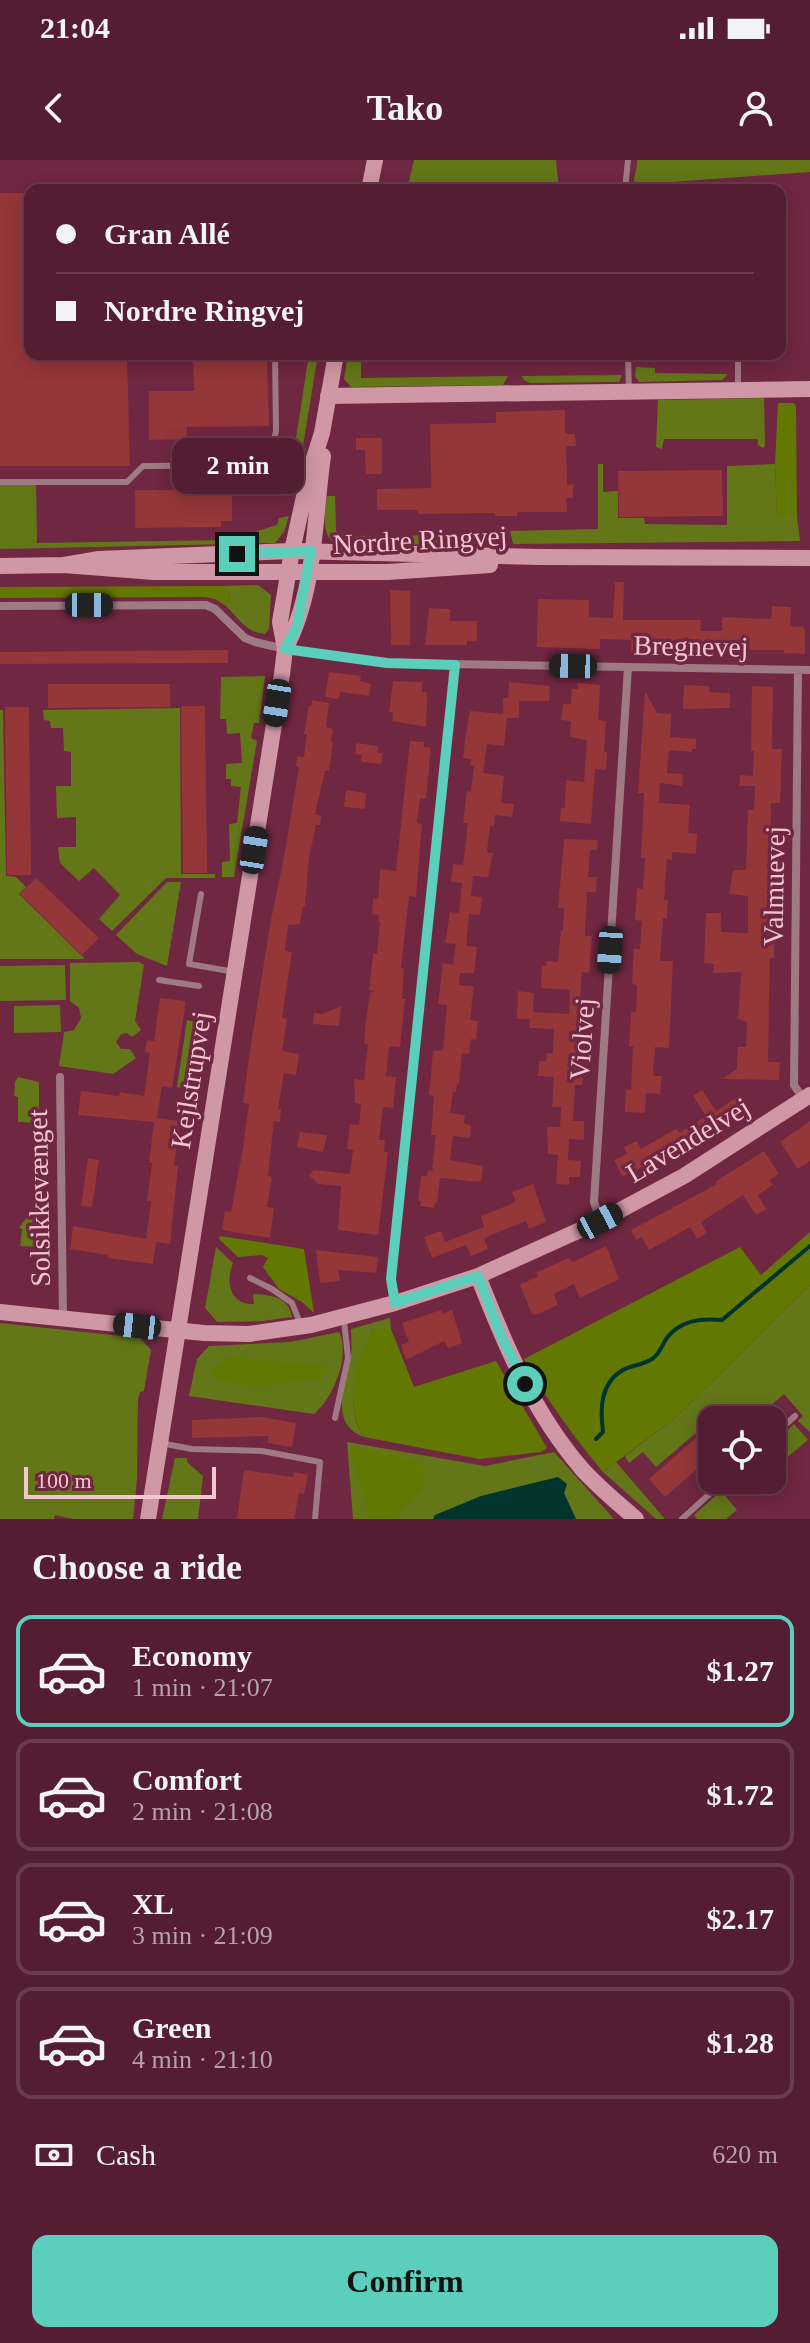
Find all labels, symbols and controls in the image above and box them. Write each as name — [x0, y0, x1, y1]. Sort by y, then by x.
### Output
text: 21:04 — [40, 11, 110, 44]
icon: back — [32, 86, 76, 130]
icon: person — [734, 86, 778, 130]
text: Tako — [367, 88, 443, 128]
text: Gran Allé — [104, 217, 230, 250]
text: Nordre Ringvej — [104, 294, 304, 327]
callout: 2 min — [171, 438, 303, 494]
text: 2 min — [207, 451, 269, 480]
street label: Nordre Ringvej — [332, 520, 508, 560]
route end — [219, 536, 255, 572]
car — [65, 593, 113, 617]
street label: Bregnevej — [633, 629, 749, 663]
car — [549, 654, 597, 678]
car — [261, 677, 293, 729]
car — [238, 824, 270, 876]
street label: Valmuevej — [757, 826, 791, 946]
car — [596, 925, 624, 975]
street label: Violvej — [564, 997, 600, 1081]
street label: Kejlstrupvej — [165, 1009, 217, 1151]
street label: Lavendelvej — [621, 1091, 755, 1189]
street label: Solsikkevænget — [22, 1109, 56, 1287]
car — [573, 1199, 627, 1243]
car — [112, 1312, 162, 1340]
route start — [507, 1366, 543, 1402]
map controls — [698, 1406, 786, 1494]
button: locate — [698, 1406, 786, 1494]
scale bar — [24, 1463, 216, 1499]
text: 100 m — [36, 1468, 92, 1493]
text: Choose a ride — [32, 1547, 242, 1587]
icon: car — [36, 1635, 108, 1707]
text: Economy — [132, 1639, 252, 1672]
text: $1.27 — [707, 1654, 774, 1687]
text: 1 min · 21:07 — [132, 1673, 273, 1702]
icon: car — [36, 1759, 108, 1831]
text: Comfort — [132, 1763, 242, 1796]
text: $1.72 — [707, 1778, 774, 1811]
text: 2 min · 21:08 — [132, 1797, 273, 1826]
icon: car — [36, 1883, 108, 1955]
text: XL — [132, 1887, 174, 1920]
text: $2.17 — [707, 1902, 774, 1935]
text: 3 min · 21:09 — [132, 1921, 273, 1950]
icon: car — [36, 2007, 108, 2079]
text: Green — [132, 2011, 211, 2044]
text: $1.28 — [707, 2026, 774, 2059]
text: 4 min · 21:10 — [132, 2045, 273, 2074]
icon: cash — [32, 2133, 76, 2177]
text: Cash — [96, 2138, 156, 2171]
text: 620 m — [712, 2140, 778, 2169]
button: Confirm — [32, 2235, 778, 2327]

